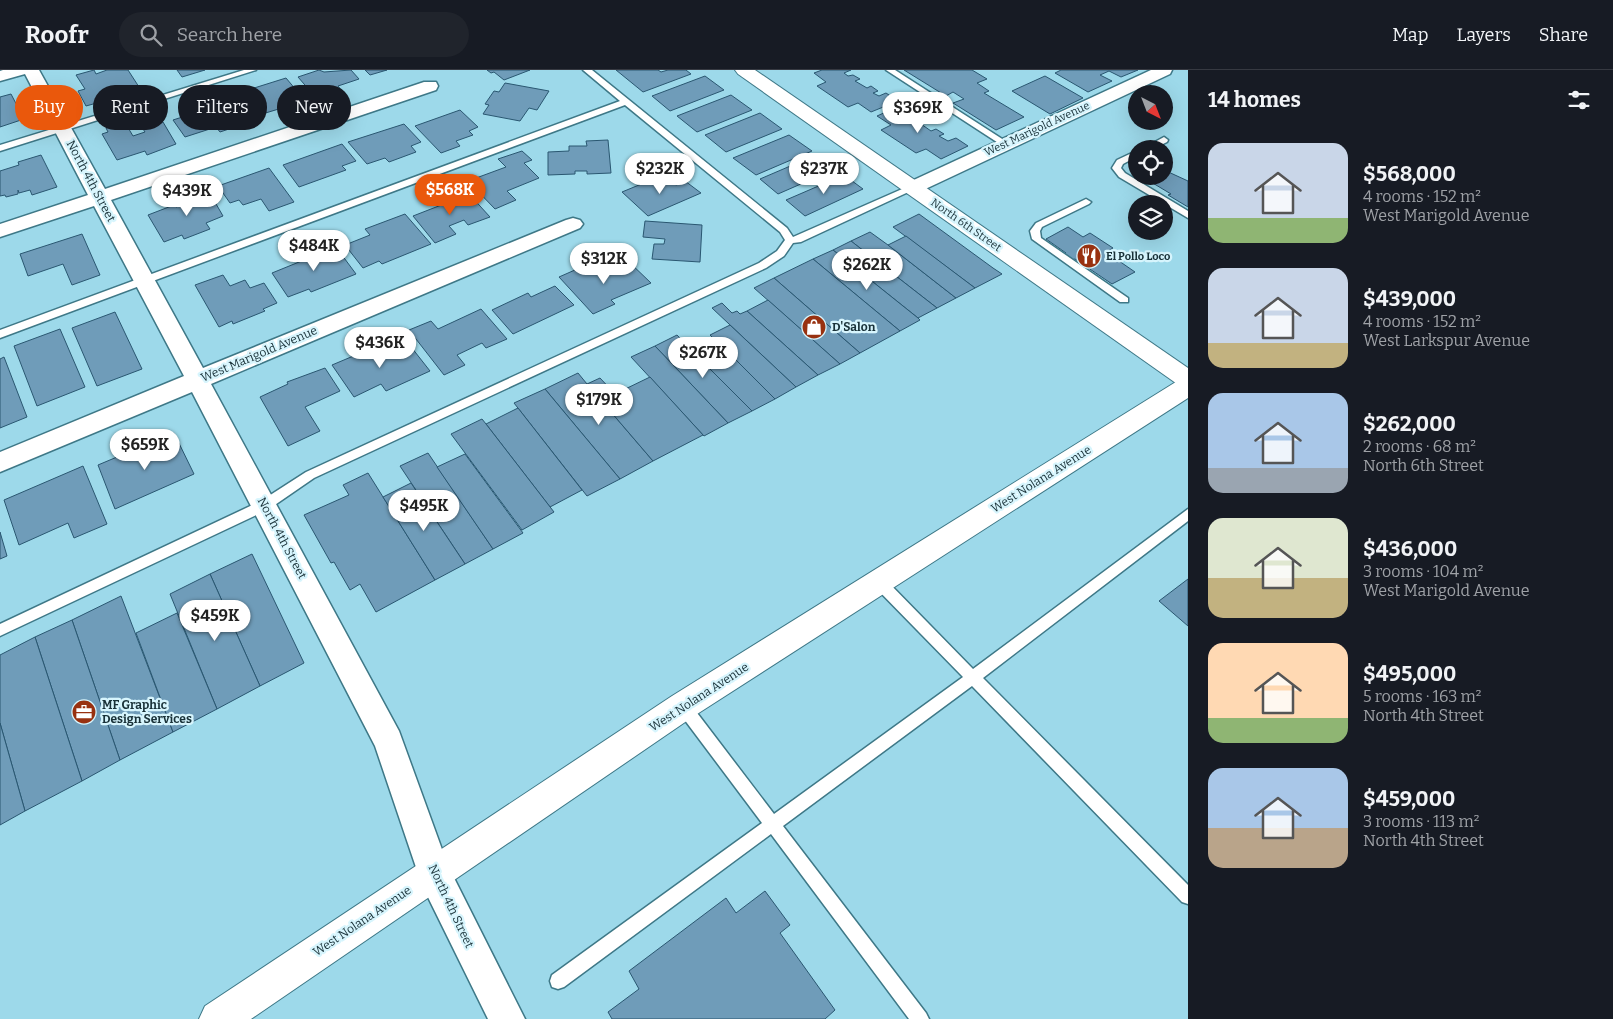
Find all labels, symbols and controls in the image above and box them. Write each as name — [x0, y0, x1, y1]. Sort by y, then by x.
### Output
search box — [119, 12, 469, 57]
text: Roofr — [25, 21, 89, 49]
icon: search — [137, 21, 165, 49]
text: Search here — [177, 23, 282, 46]
text: Map — [1392, 24, 1428, 46]
text: Layers — [1456, 24, 1511, 46]
text: Share — [1539, 24, 1588, 46]
chip: Buy — [15, 85, 83, 130]
chip: Rent — [93, 85, 168, 130]
chip: Filters — [178, 85, 267, 130]
chip: New — [277, 85, 351, 130]
north arrow — [1128, 85, 1172, 130]
map controls — [1128, 85, 1173, 240]
icon: filters — [1565, 86, 1593, 114]
text: 14 homes — [1208, 87, 1301, 113]
pin: $369K — [883, 92, 953, 134]
text: $369K — [893, 98, 943, 117]
street label: West Marigold Avenue — [982, 99, 1092, 159]
street label: North 4th Street — [64, 138, 119, 225]
button: locate — [1128, 140, 1173, 185]
pin: $232K — [625, 152, 695, 195]
pin: $237K — [789, 152, 859, 195]
text: $232K — [636, 159, 684, 178]
text: $237K — [800, 159, 848, 178]
text: $568,000 — [1363, 161, 1456, 187]
icon: home — [1248, 163, 1308, 223]
pin: $439K — [152, 174, 222, 217]
pin: $568K — [415, 174, 485, 216]
text: $568K — [426, 180, 474, 199]
text: $439K — [162, 181, 212, 200]
text: 4 rooms · 152 m² — [1363, 187, 1481, 206]
button: layers — [1128, 195, 1173, 240]
street label: North 6th Street — [928, 196, 1004, 254]
text: West Marigold Avenue — [1363, 206, 1529, 225]
pin: $484K — [279, 230, 349, 272]
text: $484K — [289, 236, 339, 255]
pin: $312K — [569, 242, 639, 285]
restaurant icon: El Pollo Loco — [1076, 243, 1102, 269]
pin: $262K — [832, 248, 902, 291]
text: $312K — [581, 249, 627, 268]
place label: El Pollo Loco — [1106, 250, 1170, 263]
text: $262K — [843, 255, 891, 274]
text: $439,000 — [1363, 286, 1456, 312]
icon: home — [1248, 288, 1308, 348]
text: 4 rooms · 152 m² — [1363, 312, 1481, 331]
shop icon: D'Salon — [801, 314, 827, 340]
place label: D'Salon — [832, 320, 876, 334]
street label: West Marigold Avenue — [199, 323, 319, 385]
pin: $436K — [345, 326, 415, 369]
text: West Larkspur Avenue — [1363, 331, 1530, 350]
text: $436K — [355, 333, 405, 352]
pin: $267K — [668, 336, 738, 379]
text: $267K — [679, 343, 727, 362]
pin: $179K — [564, 384, 634, 426]
text: $179K — [576, 390, 622, 409]
text: $262,000 — [1363, 411, 1456, 437]
icon: home — [1248, 413, 1308, 473]
pin: $659K — [110, 428, 180, 471]
text: $659K — [121, 435, 169, 454]
text: 2 rooms · 68 m² — [1363, 437, 1476, 456]
street label: West Nolana Avenue — [988, 443, 1094, 515]
text: North 6th Street — [1363, 456, 1484, 475]
pin: $495K — [389, 490, 459, 532]
street label: North 4th Street — [255, 495, 310, 582]
text: $495K — [399, 496, 449, 515]
text: $436,000 — [1363, 536, 1457, 562]
icon: home — [1248, 538, 1308, 598]
text: 3 rooms · 104 m² — [1363, 562, 1483, 581]
text: West Marigold Avenue — [1363, 581, 1529, 600]
pin: $459K — [180, 600, 250, 642]
text: $459K — [191, 606, 240, 625]
street label: West Nolana Avenue — [647, 660, 751, 734]
text: $495,000 — [1363, 661, 1456, 687]
icon: home — [1248, 663, 1308, 723]
text: 5 rooms · 163 m² — [1363, 687, 1481, 706]
place label: MF Graphic Design Services — [102, 698, 192, 726]
office icon: MF Graphic Design Services — [71, 699, 97, 725]
text: North 4th Street — [1363, 706, 1484, 725]
text: $459,000 — [1363, 786, 1455, 812]
icon: home — [1248, 788, 1308, 848]
text: 3 rooms · 113 m² — [1363, 812, 1479, 831]
text: North 4th Street — [1363, 831, 1484, 850]
street label: North 4th Street — [426, 862, 477, 951]
street label: West Nolana Avenue — [310, 883, 414, 959]

